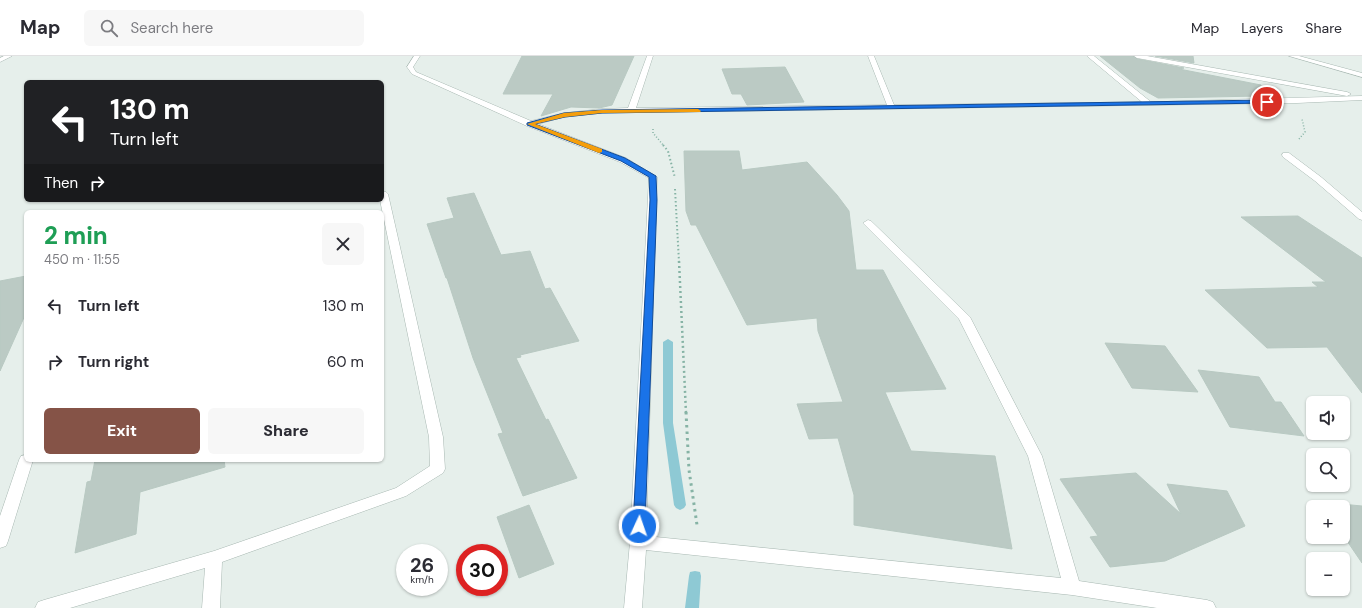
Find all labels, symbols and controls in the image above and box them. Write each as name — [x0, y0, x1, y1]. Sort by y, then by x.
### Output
search box — [84, 10, 364, 46]
text: Map — [20, 15, 60, 40]
icon: search — [98, 17, 120, 39]
text: Search here — [130, 18, 213, 38]
text: Map — [1191, 19, 1219, 37]
text: Layers — [1241, 19, 1283, 37]
text: Share — [1305, 19, 1342, 37]
pin — [1250, 85, 1284, 119]
text: 130 m — [110, 91, 190, 128]
icon: arrive — [1256, 91, 1278, 113]
icon: left — [44, 96, 96, 148]
text: Turn left — [110, 127, 179, 151]
icon: right — [86, 172, 108, 194]
text: Then — [44, 173, 78, 193]
text: 2 min — [44, 220, 108, 251]
button: close — [322, 223, 364, 265]
text: 450 m · 11:55 — [44, 251, 120, 268]
icon: left — [44, 295, 66, 317]
text: Turn left — [78, 296, 139, 316]
text: 130 m — [323, 296, 364, 316]
icon: right — [44, 351, 66, 373]
text: Turn right — [78, 352, 149, 372]
text: 60 m — [327, 352, 364, 372]
map controls — [1306, 396, 1350, 596]
button: sound — [1306, 396, 1350, 440]
button: Exit — [44, 408, 200, 454]
button: Share — [208, 408, 364, 454]
button: search — [1306, 448, 1350, 492]
button: + — [1306, 500, 1350, 544]
position arrow — [618, 505, 660, 547]
speed limit sign: 30 — [456, 544, 508, 596]
text: 26 — [410, 552, 434, 578]
button: − — [1306, 552, 1350, 596]
text: km/h — [410, 573, 434, 586]

